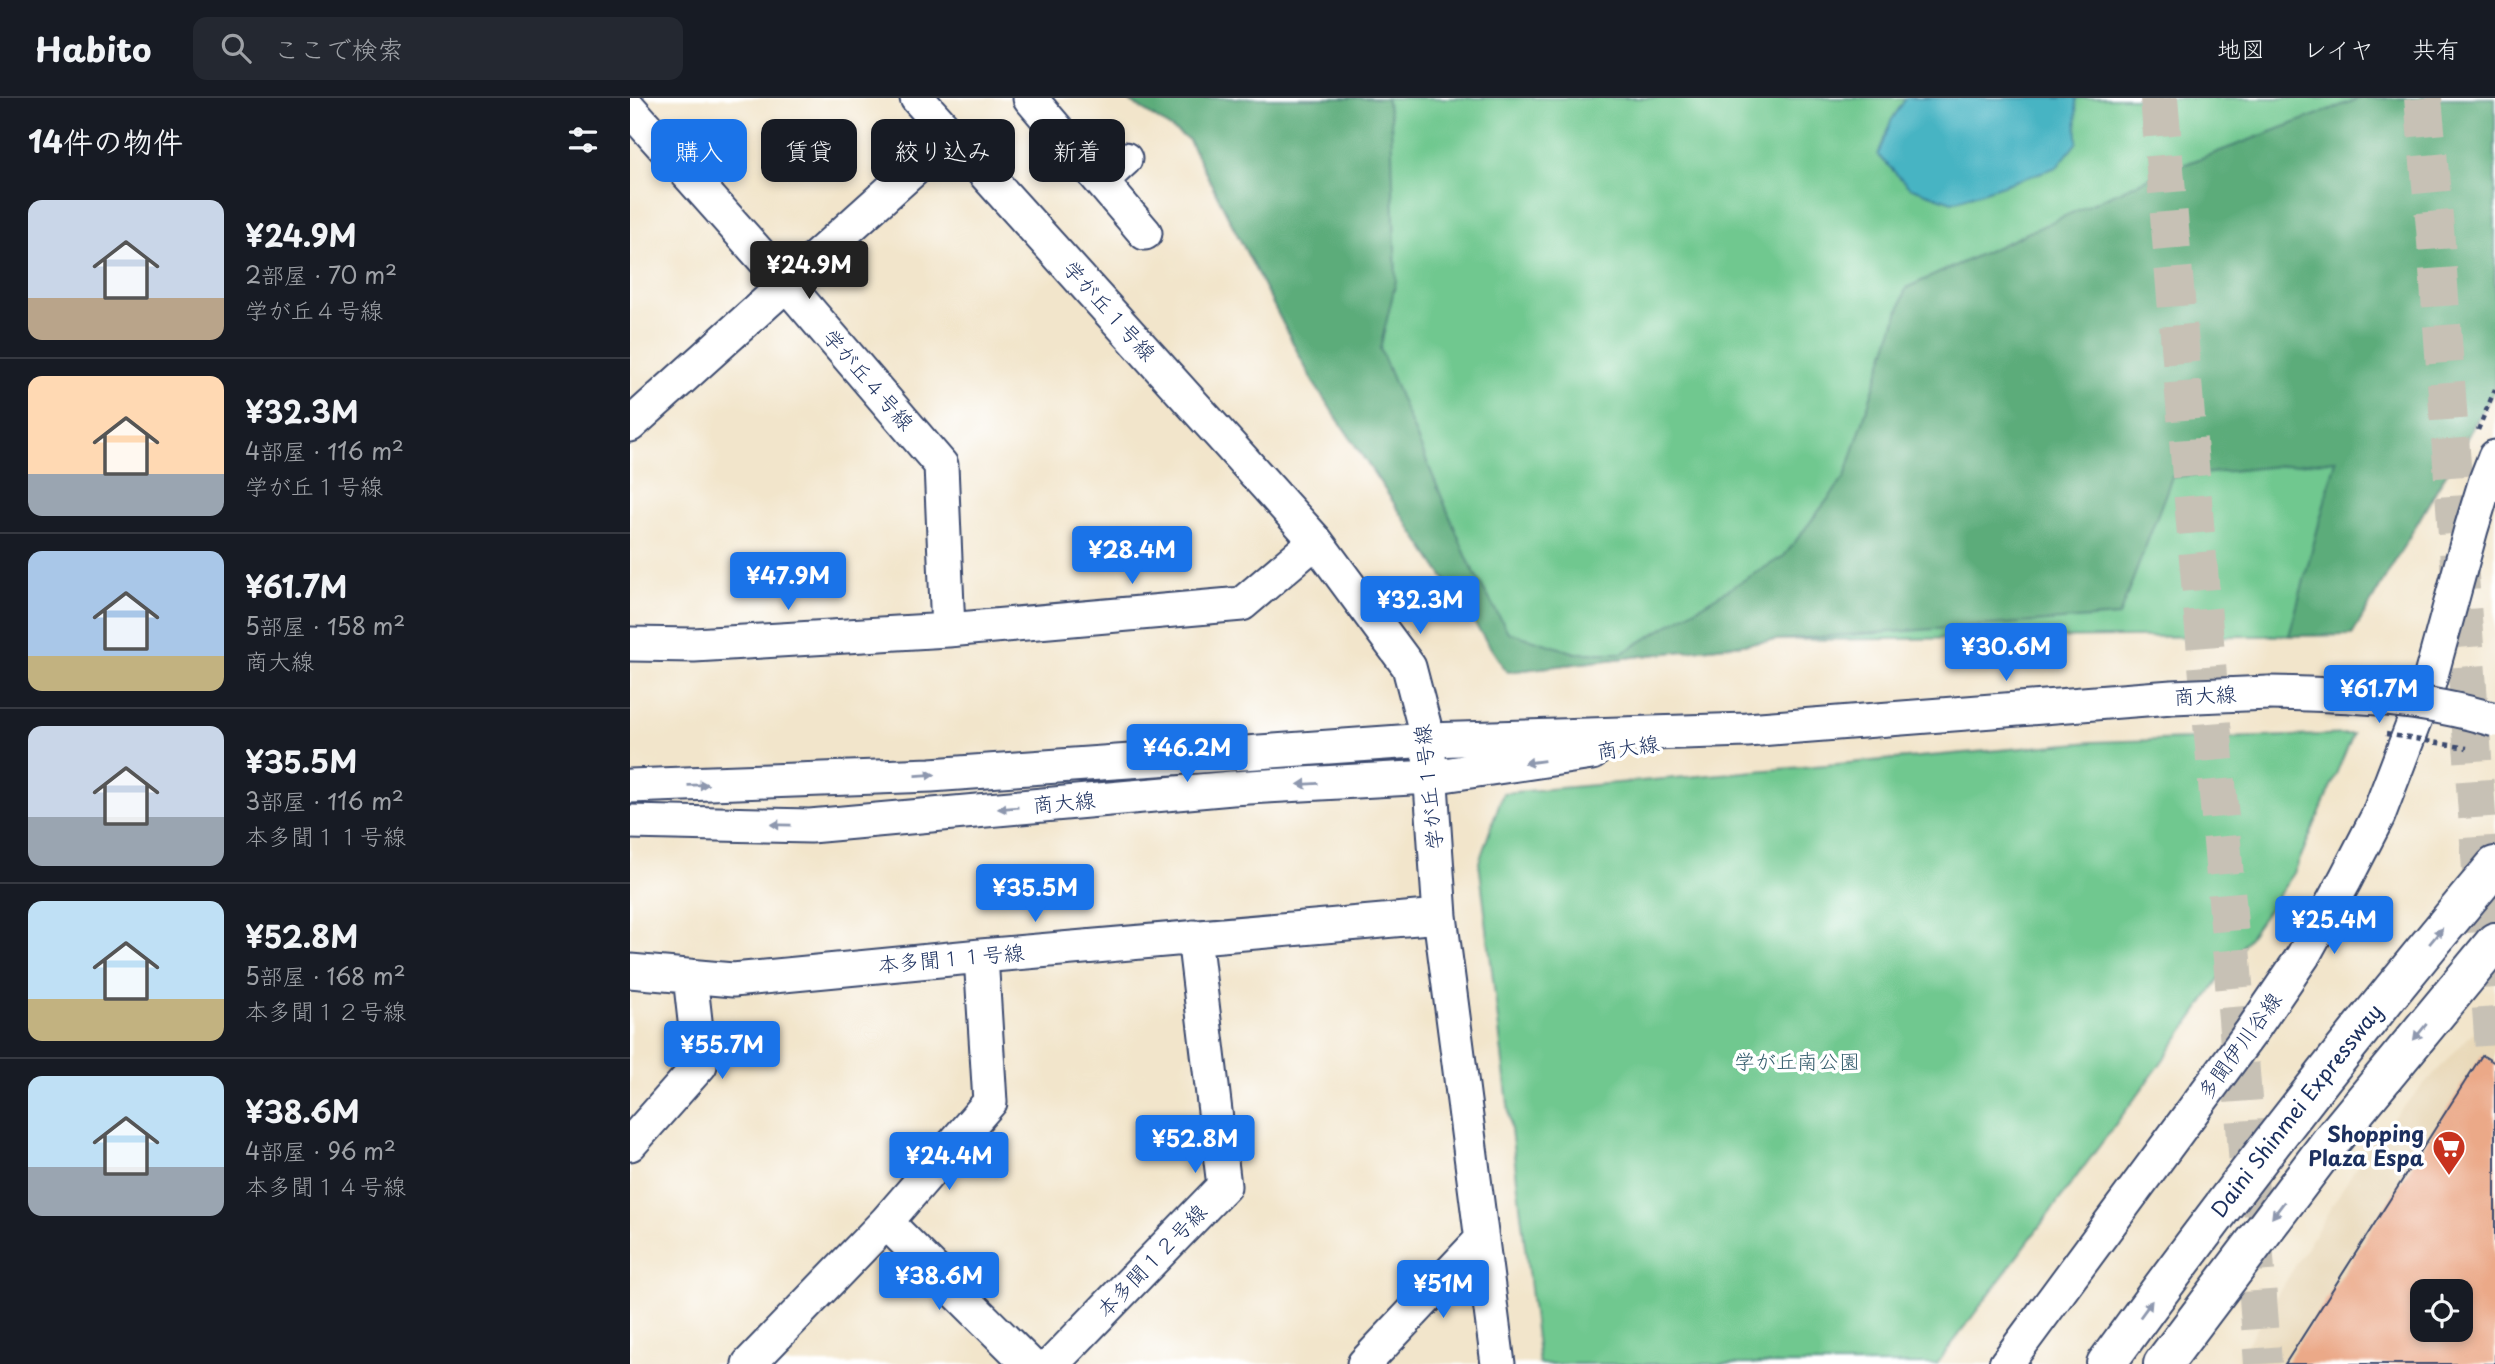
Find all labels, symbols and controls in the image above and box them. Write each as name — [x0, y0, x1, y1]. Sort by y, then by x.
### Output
search box — [193, 17, 683, 80]
text: Habito — [35, 23, 151, 73]
icon: search — [217, 29, 255, 67]
text: ここで検索 — [273, 29, 403, 68]
text: 地図 — [2217, 30, 2265, 66]
text: レイヤ — [2303, 30, 2374, 66]
text: 共有 — [2412, 30, 2460, 66]
text: 14件の物件 — [28, 118, 183, 163]
chip: 購入 — [651, 119, 747, 182]
chip: 賃貸 — [761, 119, 857, 182]
chip: 絞り込み — [871, 119, 1015, 182]
chip: 新着 — [1029, 119, 1125, 182]
icon: filters — [564, 121, 602, 159]
text: ¥24.9M — [245, 212, 357, 257]
icon: home — [84, 228, 168, 312]
pin: ¥24.9M — [752, 242, 866, 301]
text: ¥24.9M — [766, 246, 852, 281]
street label: 学が丘１号線 — [1056, 252, 1165, 367]
text: 2部屋 · 70 m² — [245, 257, 397, 292]
text: 学が丘４号線 — [245, 292, 383, 327]
street label: 学が丘４号線 — [816, 321, 923, 437]
text: ¥32.3M — [245, 388, 359, 433]
icon: home — [84, 404, 168, 488]
text: 4部屋 · 116 m² — [245, 433, 404, 468]
text: 学が丘１号線 — [245, 468, 383, 503]
pin: ¥28.4M — [1075, 526, 1189, 586]
text: ¥28.4M — [1088, 531, 1176, 566]
pin: ¥47.9M — [731, 552, 845, 612]
text: ¥47.9M — [746, 557, 830, 592]
text: ¥61.7M — [245, 563, 347, 608]
pin: ¥32.3M — [1363, 576, 1477, 636]
icon: home — [84, 579, 168, 663]
text: ¥32.3M — [1376, 581, 1464, 616]
text: 5部屋 · 158 m² — [245, 608, 405, 643]
pin: ¥30.6M — [1949, 624, 2063, 683]
text: ¥30.6M — [1961, 628, 2051, 663]
text: 商大線 — [245, 643, 314, 678]
pin: ¥61.7M — [2322, 666, 2436, 725]
text: ¥61.7M — [2340, 670, 2418, 705]
street label: 商大線 — [2173, 676, 2237, 712]
street label: 学が丘１号線 — [1405, 723, 1450, 852]
pin: ¥46.2M — [1130, 724, 1244, 784]
street label: 商大線 — [1594, 726, 1661, 766]
text: ¥46.2M — [1143, 729, 1231, 764]
text: ¥35.5M — [245, 738, 357, 783]
icon: home — [84, 754, 168, 838]
one-way arrow — [1523, 756, 1545, 767]
one-way arrow — [915, 770, 937, 781]
one-way arrow — [1296, 778, 1318, 789]
one-way arrow — [687, 780, 709, 791]
street label: 商大線 — [1031, 782, 1097, 820]
text: 3部屋 · 116 m² — [245, 783, 404, 818]
one-way arrow — [996, 803, 1018, 814]
text: 本多聞１１号線 — [245, 818, 406, 853]
one-way arrow — [770, 819, 792, 831]
pin: ¥35.5M — [978, 864, 1092, 924]
text: ¥35.5M — [992, 869, 1078, 904]
pin: ¥25.4M — [2277, 896, 2391, 956]
text: ¥25.4M — [2291, 901, 2377, 936]
text: ¥52.8M — [245, 913, 358, 958]
one-way arrow — [2428, 927, 2443, 944]
icon: home — [84, 929, 168, 1013]
street label: 本多聞１１号線 — [876, 935, 1025, 979]
text: 5部屋 · 168 m² — [245, 958, 406, 993]
street label: 多聞伊川谷線 — [2188, 984, 2288, 1105]
text: 本多聞１２号線 — [245, 993, 406, 1028]
street label: Daini Shinmei Expressway — [2202, 996, 2389, 1223]
pin: ¥55.7M — [665, 1021, 779, 1081]
one-way arrow — [2413, 1023, 2428, 1040]
text: ¥55.7M — [680, 1026, 764, 1061]
park label: 学が丘南公園 — [1734, 1044, 1860, 1076]
text: ¥38.6M — [245, 1088, 360, 1133]
icon: home — [84, 1104, 168, 1188]
pin: ¥52.8M — [1138, 1116, 1252, 1175]
place label: Shopping Plaza Espa — [2308, 1117, 2425, 1173]
text: ¥52.8M — [1152, 1120, 1238, 1155]
supermarket icon: Shopping Plaza Espa — [2430, 1128, 2468, 1177]
pin: ¥24.4M — [892, 1132, 1006, 1192]
text: 4部屋 · 96 m² — [245, 1133, 396, 1168]
text: ¥24.4M — [905, 1137, 993, 1172]
text: 本多聞１４号線 — [245, 1168, 406, 1203]
street label: 本多聞１２号線 — [1088, 1196, 1213, 1324]
one-way arrow — [2272, 1201, 2286, 1219]
pin: ¥38.6M — [882, 1252, 996, 1312]
text: ¥38.6M — [895, 1257, 983, 1292]
pin: ¥51M — [1402, 1260, 1484, 1320]
text: ¥51M — [1413, 1265, 1473, 1300]
map controls — [2410, 1279, 2473, 1342]
button: locate — [2410, 1279, 2473, 1342]
one-way arrow — [2139, 1300, 2153, 1318]

